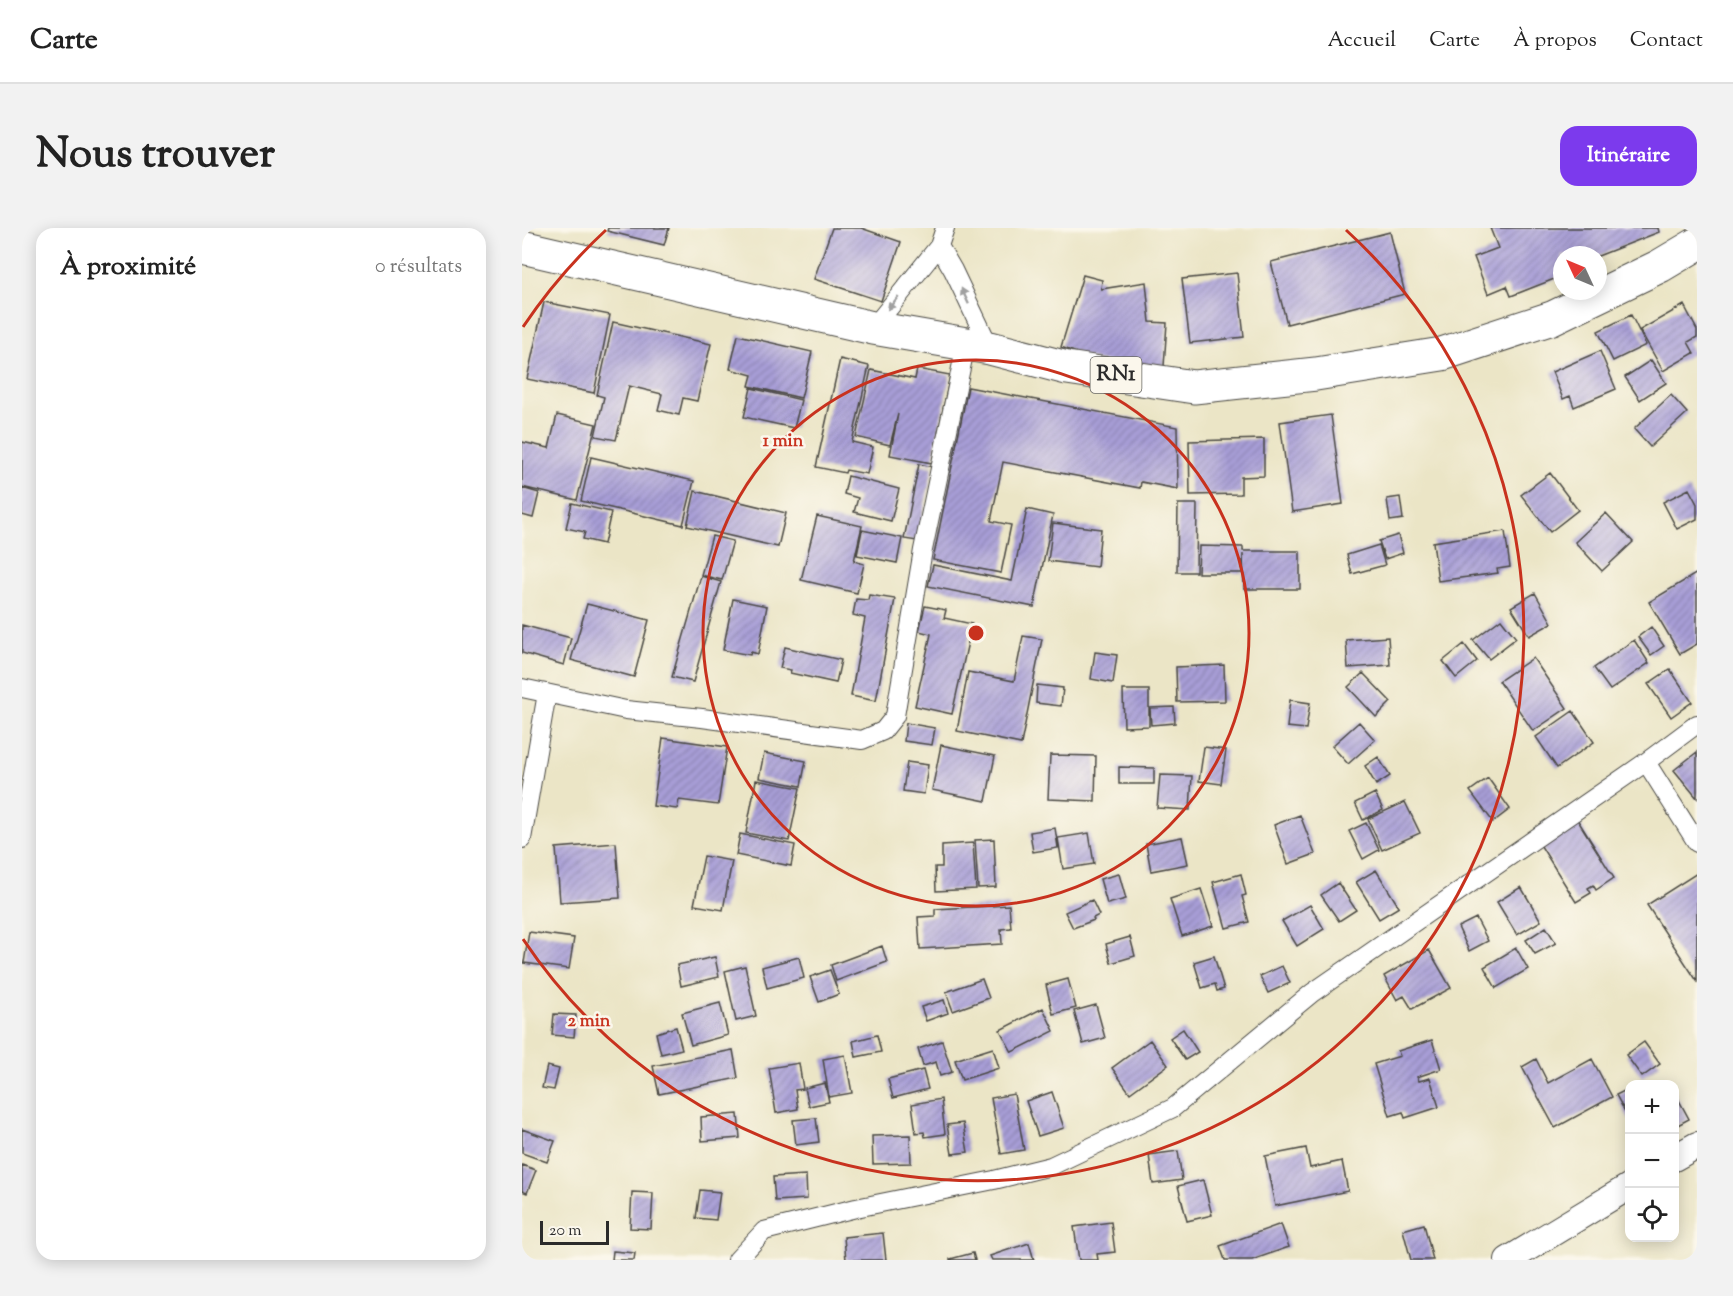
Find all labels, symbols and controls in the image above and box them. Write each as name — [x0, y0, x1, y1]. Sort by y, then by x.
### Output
text: Carte — [30, 21, 98, 61]
text: Accueil — [1328, 26, 1396, 56]
text: Carte — [1429, 26, 1480, 56]
text: À propos — [1513, 26, 1597, 56]
text: Contact — [1630, 26, 1703, 56]
text: Nous trouver — [36, 126, 275, 186]
button: Itinéraire — [1560, 126, 1697, 186]
north arrow — [1553, 246, 1607, 300]
text: À proximité — [60, 249, 196, 286]
text: 0 résultats — [375, 253, 462, 282]
one-way arrow — [961, 288, 970, 305]
one-way arrow — [886, 295, 899, 311]
road number: RN1 — [1090, 357, 1142, 393]
text: 1 min — [763, 429, 804, 455]
centre of rings — [966, 623, 986, 643]
text: 2 min — [568, 1009, 611, 1035]
map controls — [1625, 1080, 1679, 1242]
button: + — [1625, 1080, 1679, 1134]
button: − — [1625, 1134, 1679, 1188]
button: locate — [1625, 1188, 1679, 1242]
scale bar — [540, 1218, 609, 1246]
text: 20 m — [549, 1220, 582, 1243]

